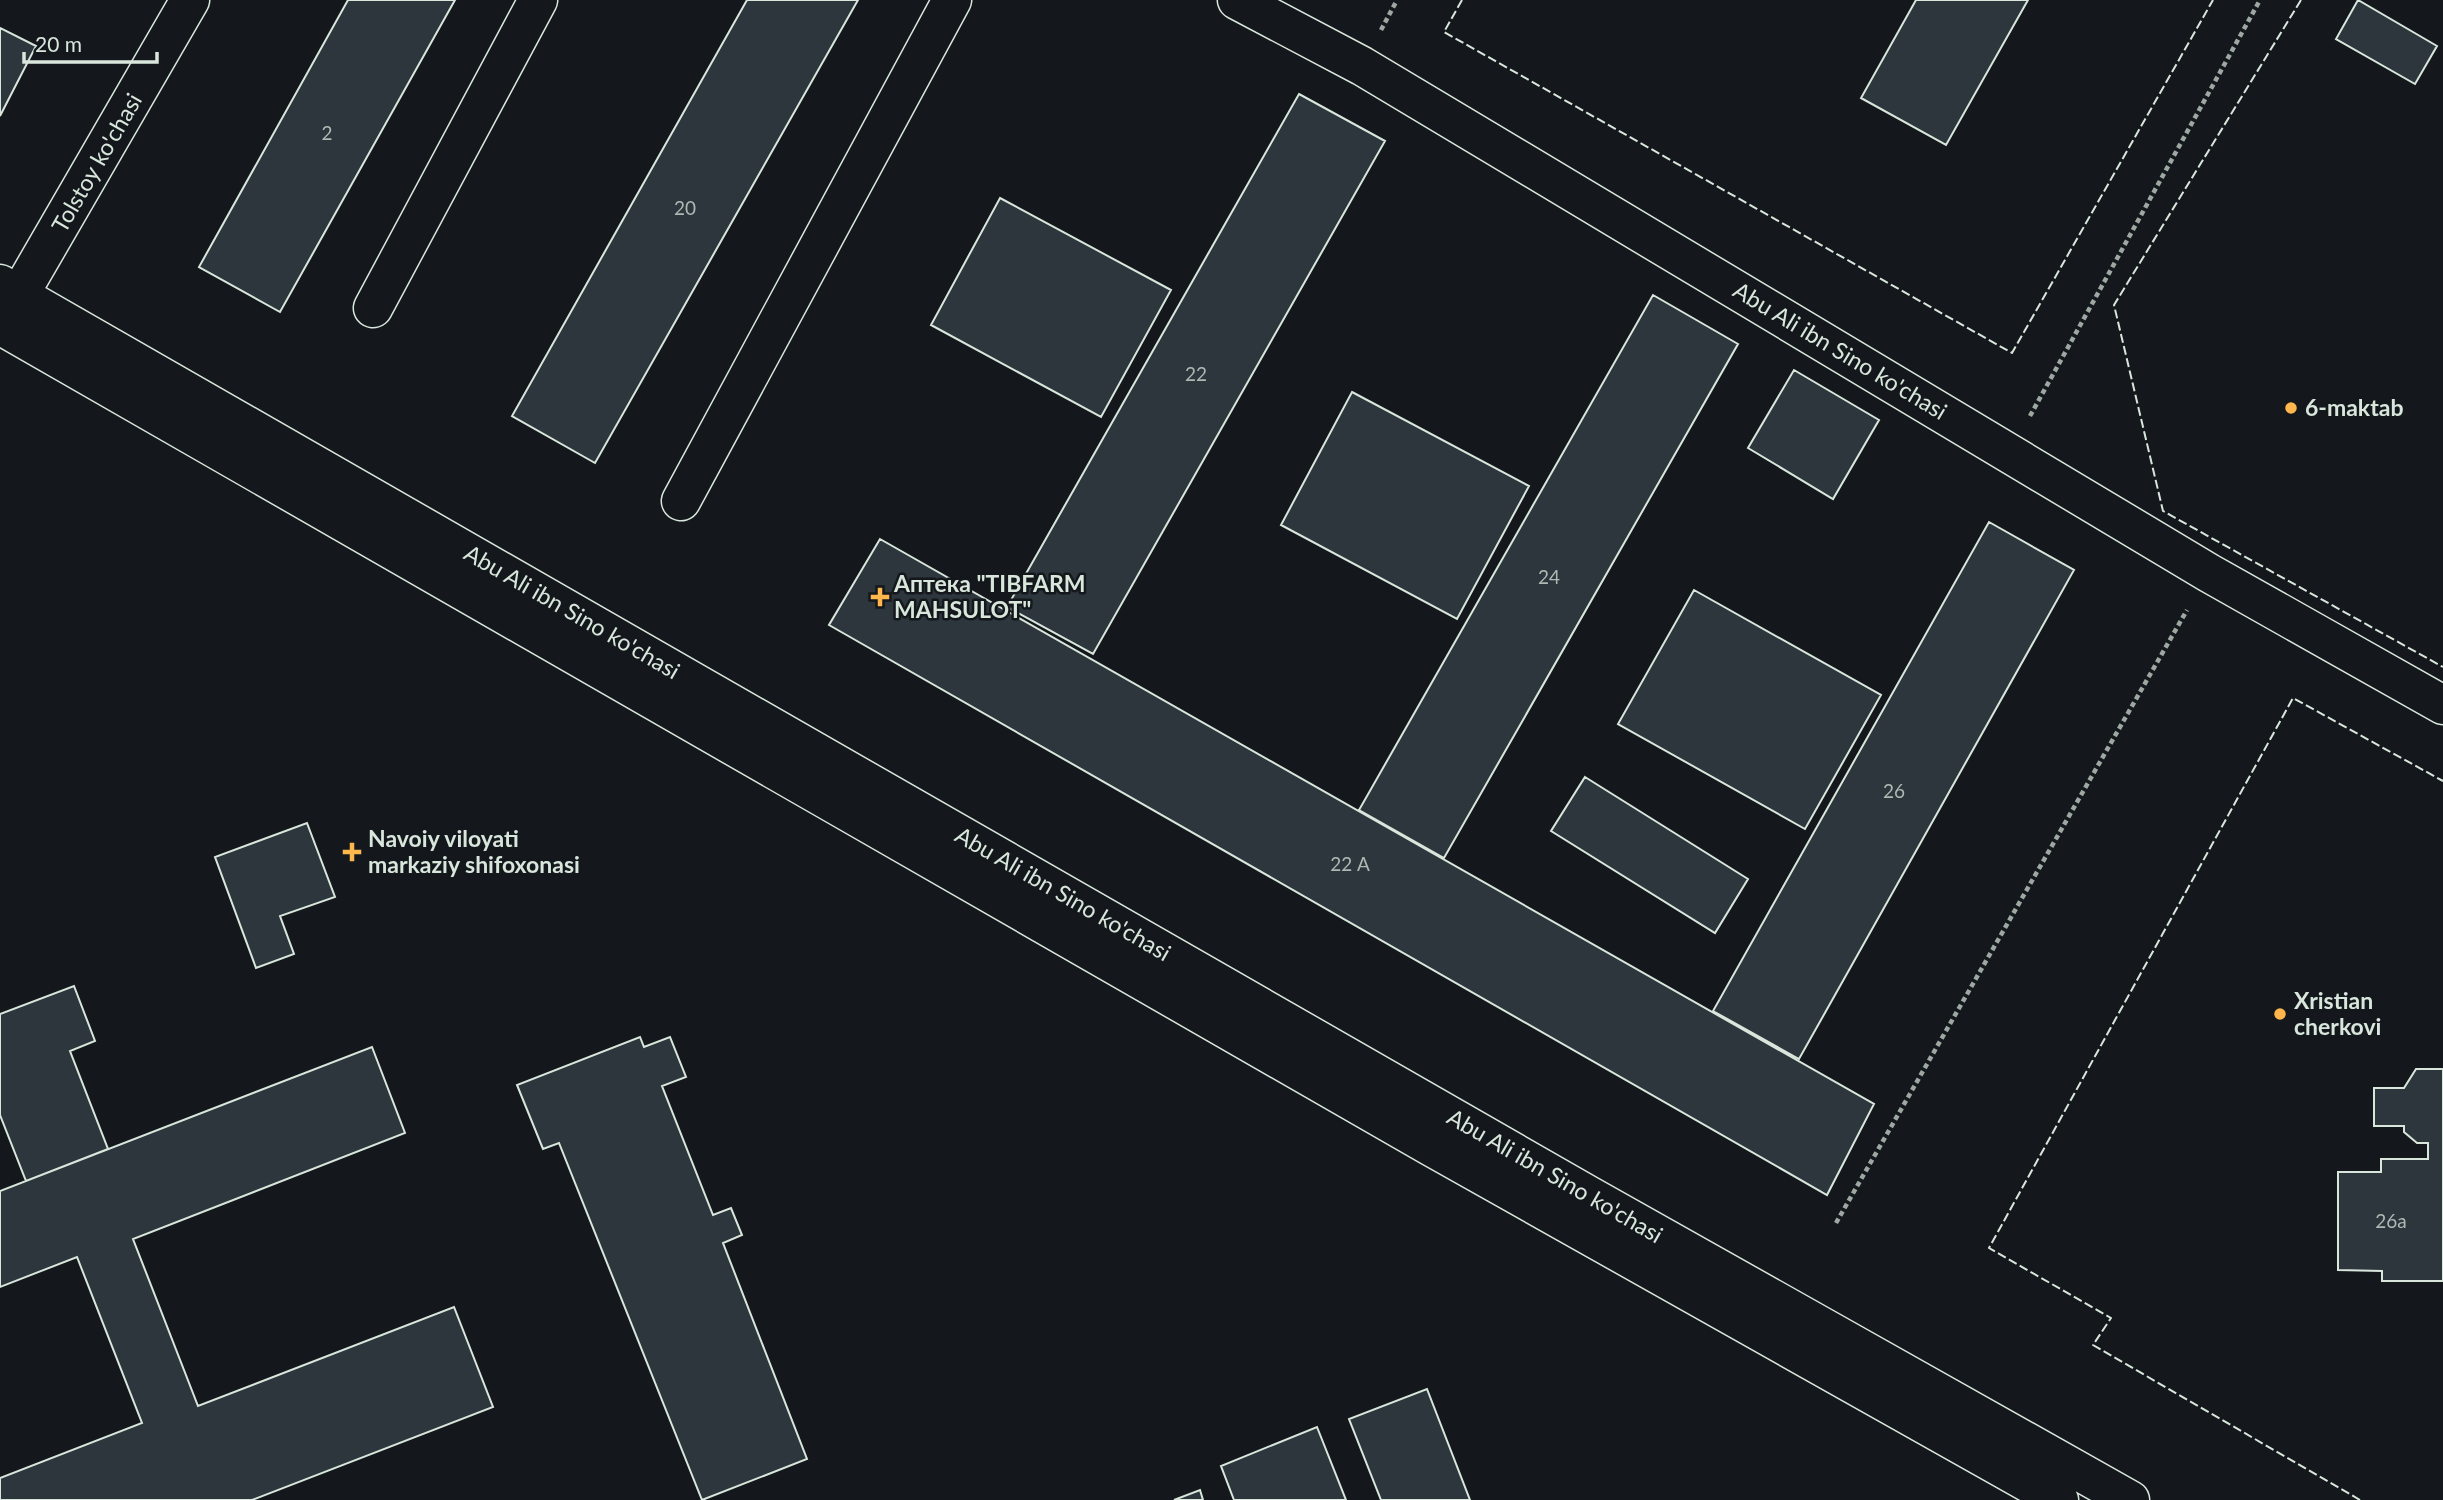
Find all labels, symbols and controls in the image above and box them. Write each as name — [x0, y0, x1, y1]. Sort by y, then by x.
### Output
scale bar — [24, 21, 158, 65]
text: 20 m — [35, 31, 82, 56]
street label: Tolstoy ko'chasi — [45, 88, 147, 237]
house number: 2 — [321, 121, 333, 144]
house number: 20 — [674, 196, 696, 219]
street label: Abu Ali ibn Sino ko'chasi — [1729, 275, 1952, 425]
house number: 22 — [1185, 362, 1207, 385]
place label: 6-maktab — [2305, 393, 2403, 421]
marker: 6-maktab — [2283, 400, 2299, 416]
street label: Abu Ali ibn Sino ko'chasi — [460, 538, 685, 684]
house number: 24 — [1538, 565, 1560, 588]
place label: Аптека "TIBFARM MAHSULOT" — [893, 569, 1086, 623]
marker: Аптека "TIBFARM MAHSULOT" — [872, 589, 888, 605]
house number: 26 — [1883, 779, 1905, 802]
street label: Abu Ali ibn Sino ko'chasi — [951, 820, 1176, 966]
place label: Navoiy viloyati markaziy shifoxonasi — [368, 824, 580, 878]
marker: Navoiy viloyati markaziy shifoxonasi — [342, 842, 362, 862]
house number: 22 А — [1330, 852, 1370, 875]
place label: Xristian cherkovi — [2294, 986, 2381, 1040]
marker: Xristian cherkovi — [2272, 1006, 2288, 1022]
street label: Abu Ali ibn Sino ko'chasi — [1443, 1102, 1668, 1248]
house number: 26а — [2375, 1209, 2407, 1232]

